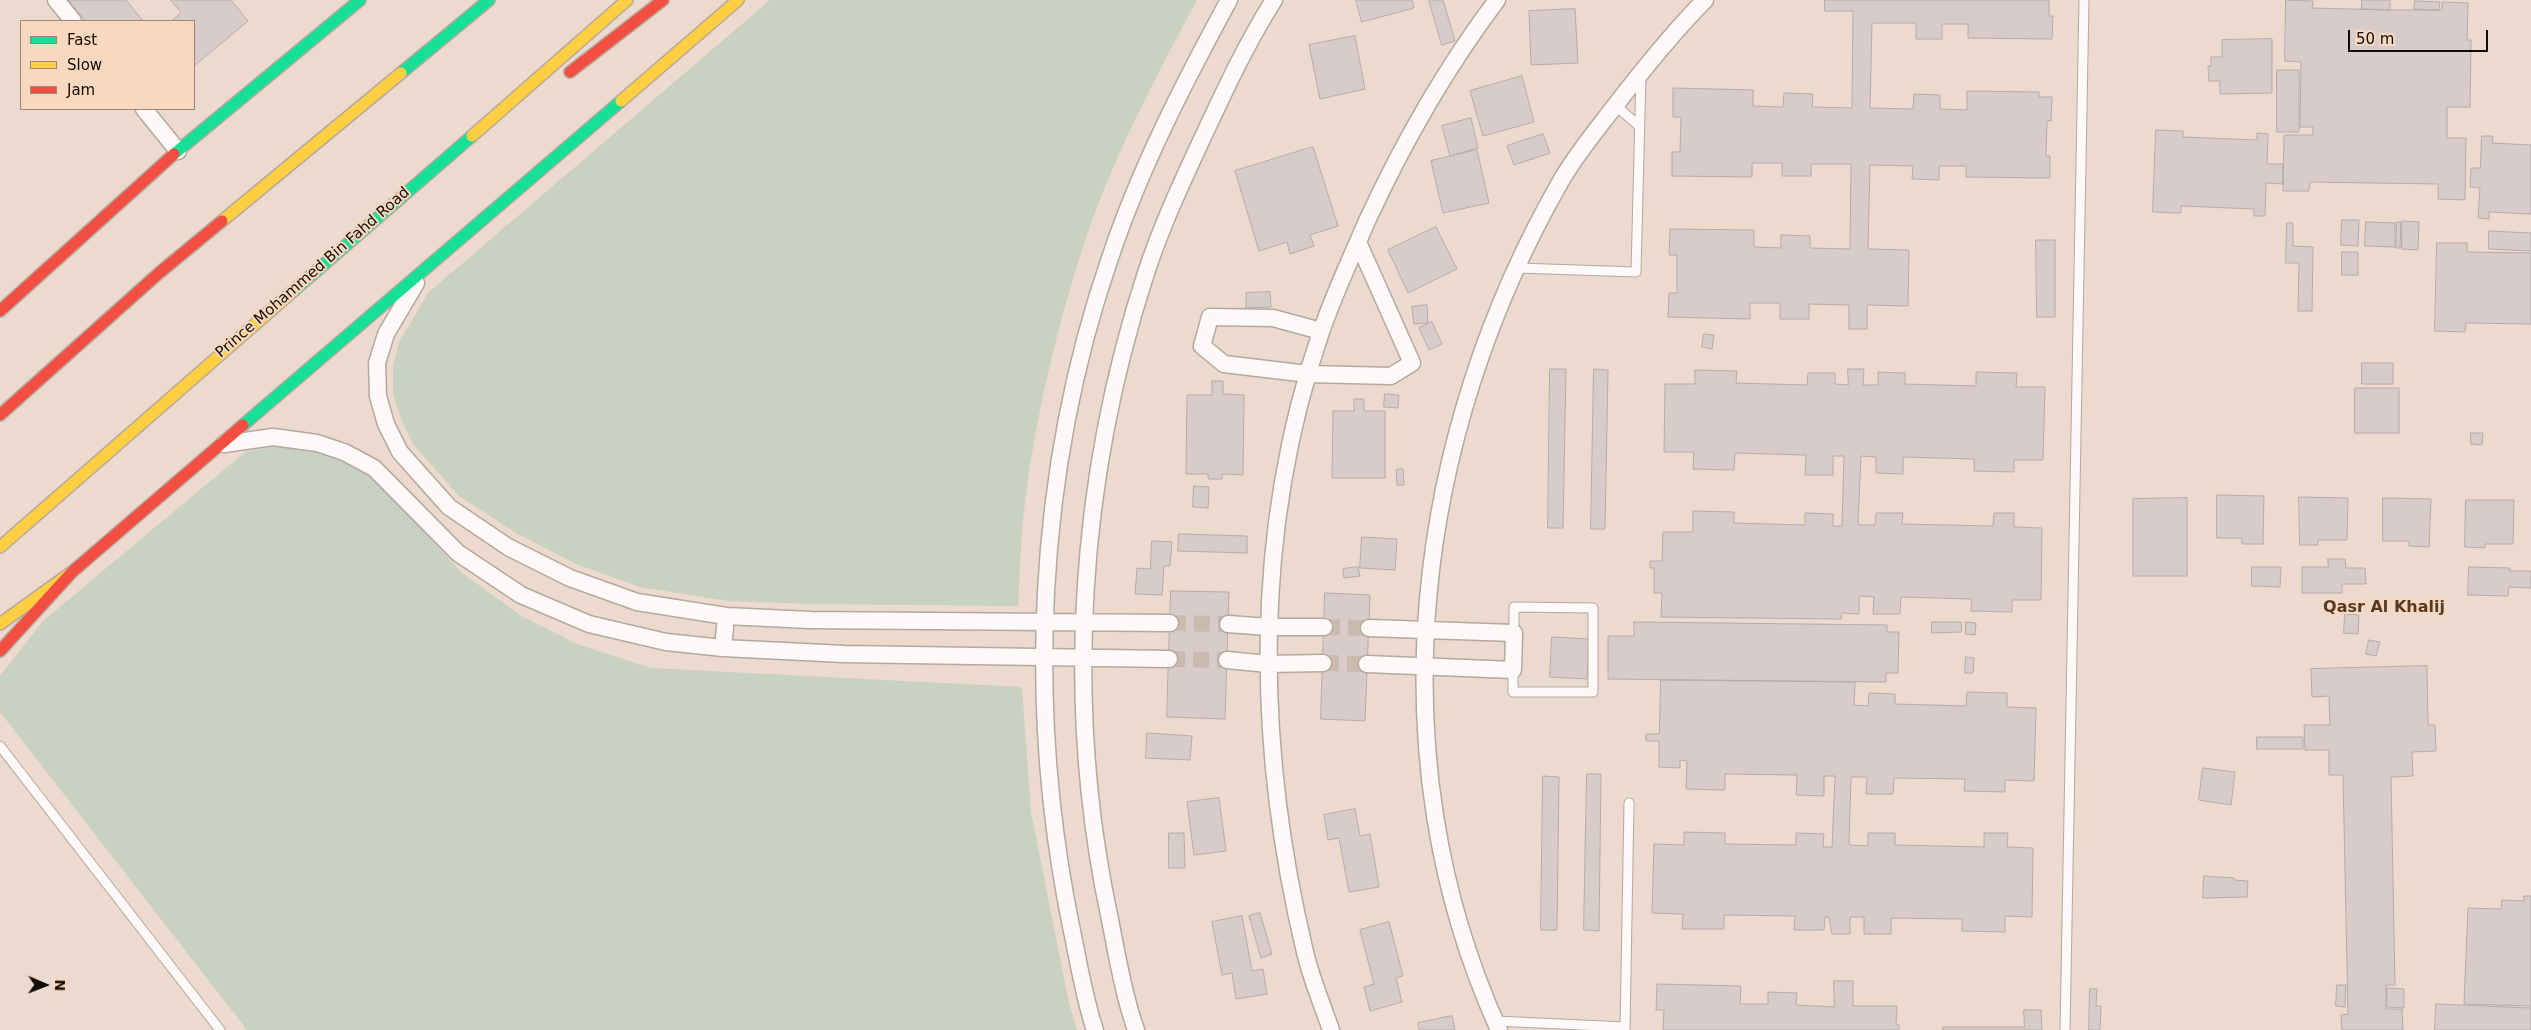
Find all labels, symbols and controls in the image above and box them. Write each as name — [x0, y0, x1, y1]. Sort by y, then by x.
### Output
legend — [20, 20, 195, 110]
scale bar — [2351, 20, 2491, 52]
text: 50 m — [2356, 30, 2394, 48]
text: Fast — [67, 31, 97, 49]
text: Slow — [67, 56, 102, 74]
text: Jam — [67, 81, 95, 99]
street label: Prince Mohammed Bin Fahd Road — [212, 184, 414, 362]
district label: Qasr Al Khalij — [2323, 598, 2445, 618]
north arrow — [20, 960, 70, 1010]
text: N — [52, 979, 68, 991]

